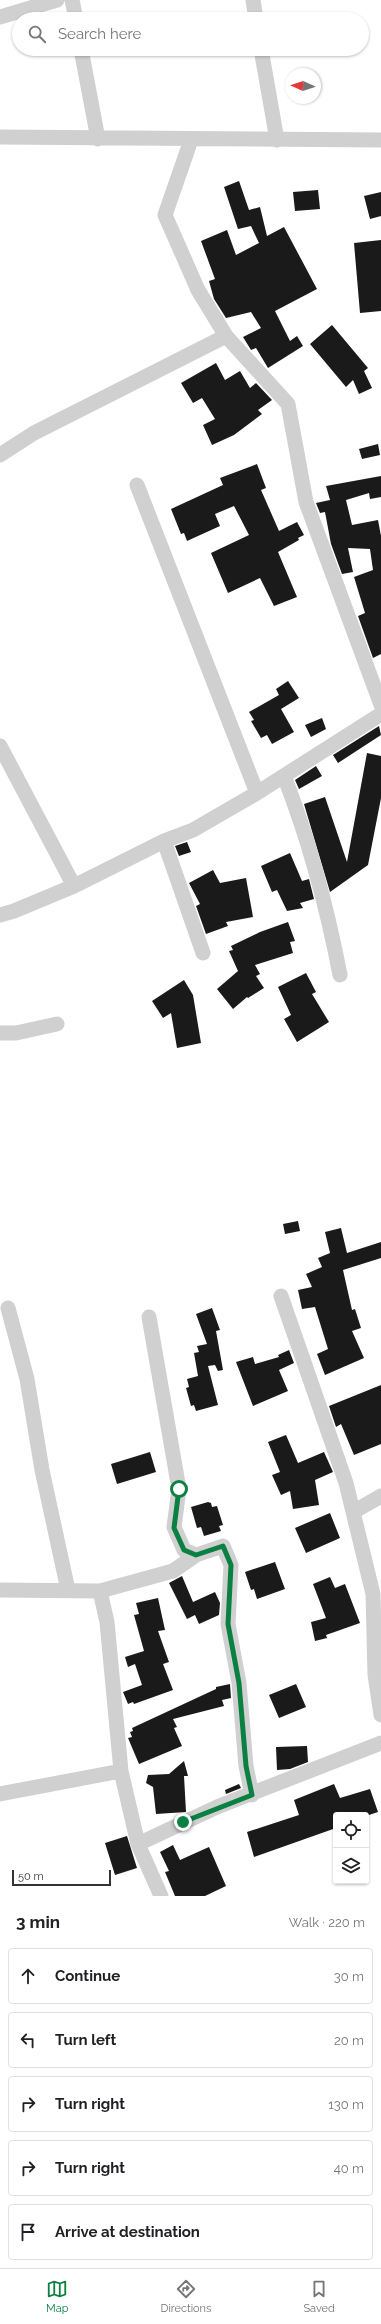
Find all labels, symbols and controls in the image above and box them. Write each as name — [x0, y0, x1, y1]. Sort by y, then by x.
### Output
search box — [12, 12, 369, 56]
icon: search — [26, 23, 48, 45]
text: Search here — [58, 25, 141, 43]
north arrow — [285, 68, 321, 104]
route start — [170, 1480, 188, 1498]
map controls — [333, 1812, 369, 1884]
button: locate — [333, 1812, 369, 1848]
route end — [174, 1813, 192, 1831]
button: layers — [333, 1848, 369, 1884]
scale bar — [12, 1868, 111, 1887]
text: 50 m — [18, 1870, 44, 1883]
text: 3 min — [16, 1912, 60, 1932]
text: Walk · 220 m — [289, 1915, 365, 1930]
icon: ahead — [17, 1965, 39, 1987]
text: Continue — [55, 1967, 120, 1985]
text: 30 m — [334, 1969, 364, 1984]
icon: left — [17, 2029, 39, 2051]
text: Turn left — [55, 2031, 116, 2049]
text: 20 m — [334, 2033, 364, 2048]
icon: right — [17, 2093, 39, 2115]
text: Turn right — [55, 2095, 125, 2113]
text: 130 m — [328, 2097, 364, 2112]
icon: right — [17, 2157, 39, 2179]
text: Turn right — [55, 2159, 125, 2177]
text: 40 m — [334, 2161, 364, 2176]
icon: arrive — [17, 2221, 39, 2243]
text: Arrive at destination — [55, 2223, 200, 2241]
tab: Map — [46, 2278, 68, 2315]
tab: Directions — [161, 2278, 211, 2315]
tab: Saved — [303, 2278, 335, 2315]

